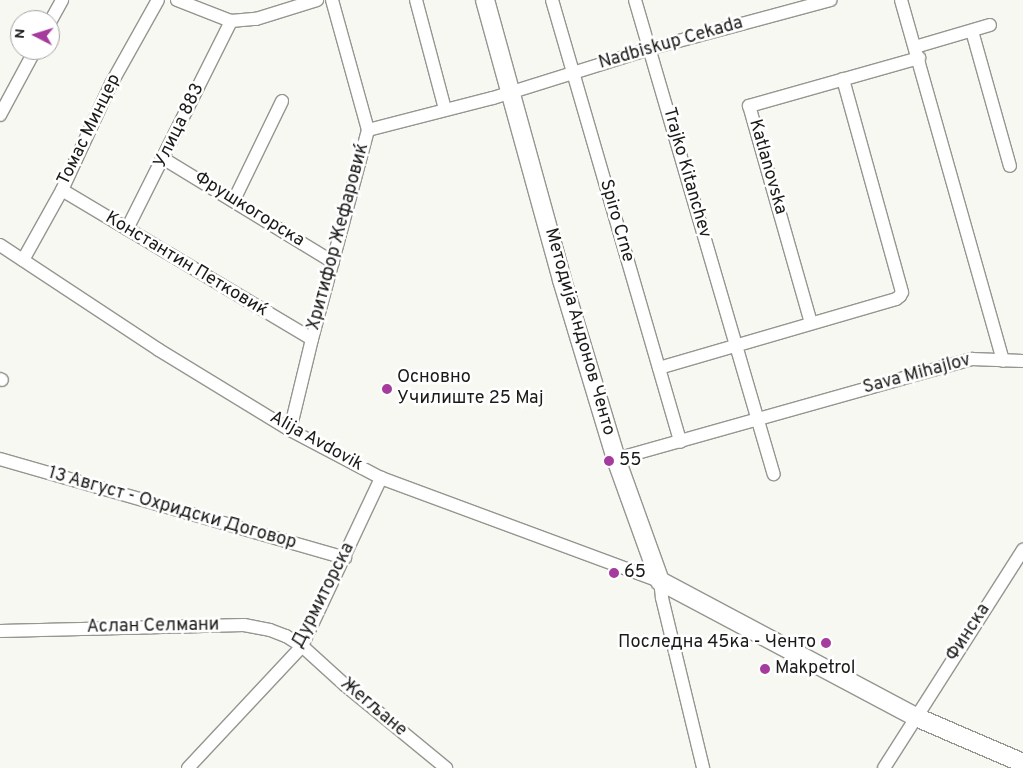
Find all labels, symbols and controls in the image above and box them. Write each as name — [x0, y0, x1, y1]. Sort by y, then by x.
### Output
north arrow — [10, 10, 60, 60]
street label: Nadbiskup Cekada — [596, 13, 746, 75]
text: N — [12, 28, 29, 39]
street label: Томас Минцер — [54, 71, 126, 189]
street label: Улица 883 — [150, 80, 210, 172]
street label: Trajko Kitanchev — [657, 105, 715, 241]
street label: Katlanovska — [743, 117, 791, 217]
street label: Хритифор Жефаровиќ — [304, 141, 374, 333]
street label: Фрушкогорска — [190, 168, 308, 252]
street label: Spiro Crne — [594, 177, 638, 265]
street label: Константин Петковиќ — [101, 208, 271, 322]
street label: Методија Андонов Ченто — [539, 225, 619, 439]
street label: Sava Mihajlov — [861, 350, 973, 400]
place label: Основно Училиште 25 Мај — [397, 368, 544, 410]
marker: Основно Училиште 25 Мај — [381, 383, 393, 395]
street label: Alija Avdovik — [265, 407, 367, 477]
place label: 55 — [619, 450, 641, 472]
marker: 55 — [603, 455, 615, 467]
street label: 13 Август - Охридски Договор — [45, 463, 299, 555]
street label: Дурмиторска — [288, 540, 360, 652]
place label: 65 — [624, 562, 646, 584]
marker: 65 — [608, 567, 620, 579]
street label: Финска — [942, 600, 996, 666]
street label: Аслан Селмани — [87, 615, 219, 639]
place label: Последна 45ка - Ченто — [618, 632, 816, 654]
marker: Последна 45ка - Ченто — [820, 637, 832, 649]
place label: Makpetrol — [775, 658, 855, 680]
marker: Makpetrol — [759, 663, 771, 675]
street label: Жегљане — [335, 674, 411, 742]

